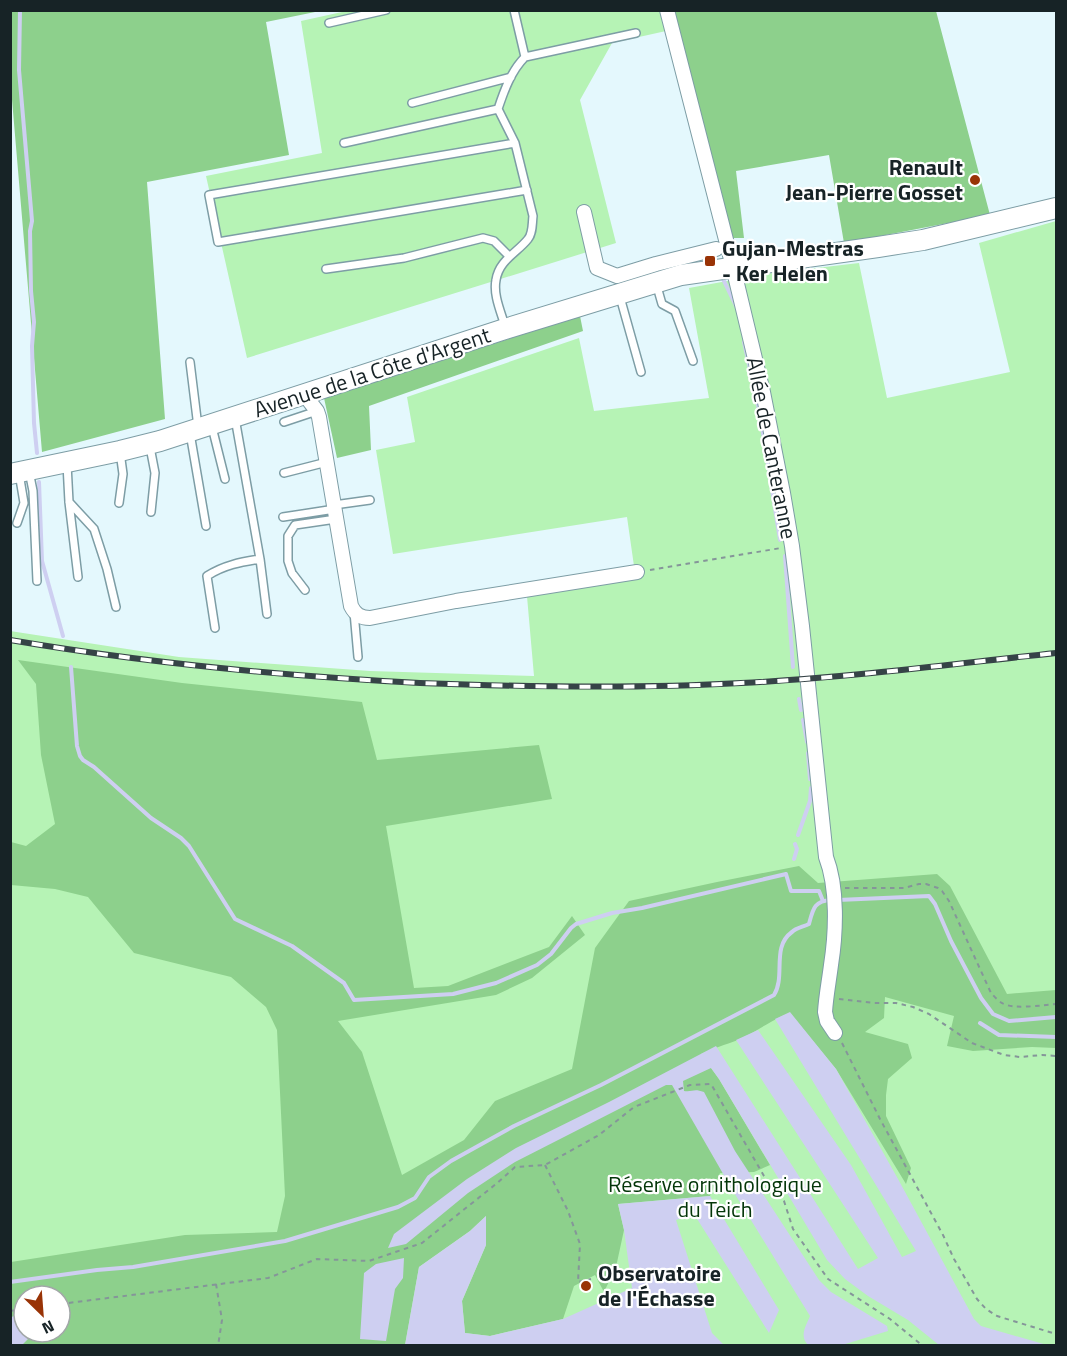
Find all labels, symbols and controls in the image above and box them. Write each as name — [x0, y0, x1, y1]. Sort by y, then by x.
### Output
place label: Renault Jean-Pierre Gosset — [785, 150, 963, 209]
marker: Renault Jean-Pierre Gosset — [968, 173, 982, 187]
place label: Gujan-Mestras - Ker Helen — [722, 231, 864, 290]
marker: Gujan-Mestras - Ker Helen — [703, 254, 717, 268]
street label: Avenue de la Côte d'Argent — [249, 318, 495, 426]
street label: Allée de Canteranne — [738, 354, 806, 542]
park label: Réserve ornithologique du Teich — [608, 1167, 822, 1226]
place label: Observatoire de l'Échasse — [598, 1256, 721, 1315]
marker: Observatoire de l'Échasse — [579, 1279, 593, 1293]
north arrow — [12, 1284, 72, 1344]
text: N — [38, 1314, 58, 1341]

